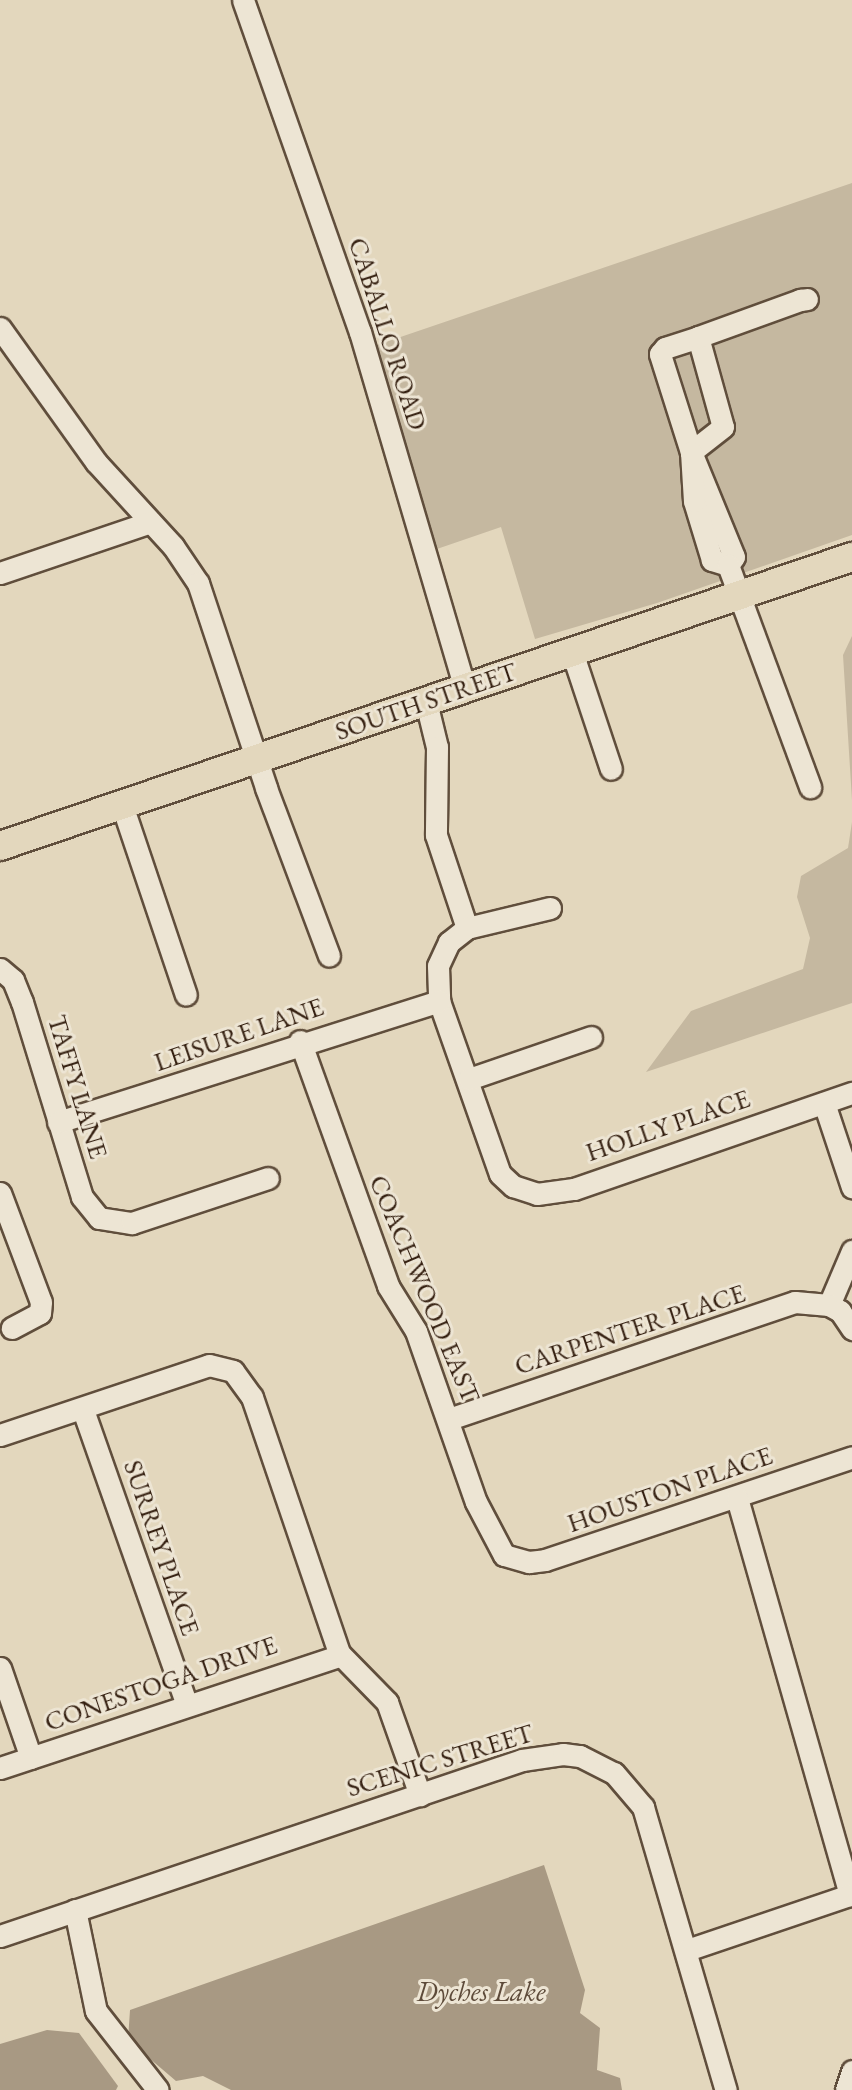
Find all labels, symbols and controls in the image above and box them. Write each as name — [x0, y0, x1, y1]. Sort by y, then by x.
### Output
street label: CABALLO ROAD — [341, 234, 433, 434]
street label: SOUTH STREET — [331, 656, 521, 748]
street label: LEISURE LANE — [150, 991, 328, 1079]
street label: TAFFY LANE — [40, 1011, 114, 1163]
street label: HOLLY PLACE — [582, 1083, 754, 1169]
street label: COACHWOOD EAST — [362, 1171, 486, 1407]
street label: CARPENTER PLACE — [511, 1278, 749, 1382]
street label: HOUSTON PLACE — [563, 1440, 777, 1540]
street label: SURREY PLACE — [116, 1456, 206, 1640]
street label: CONESTOGA DRIVE — [41, 1630, 281, 1738]
street label: SCENIC STREET — [343, 1718, 537, 1804]
water label: Dyches Lake — [417, 1974, 545, 2008]

